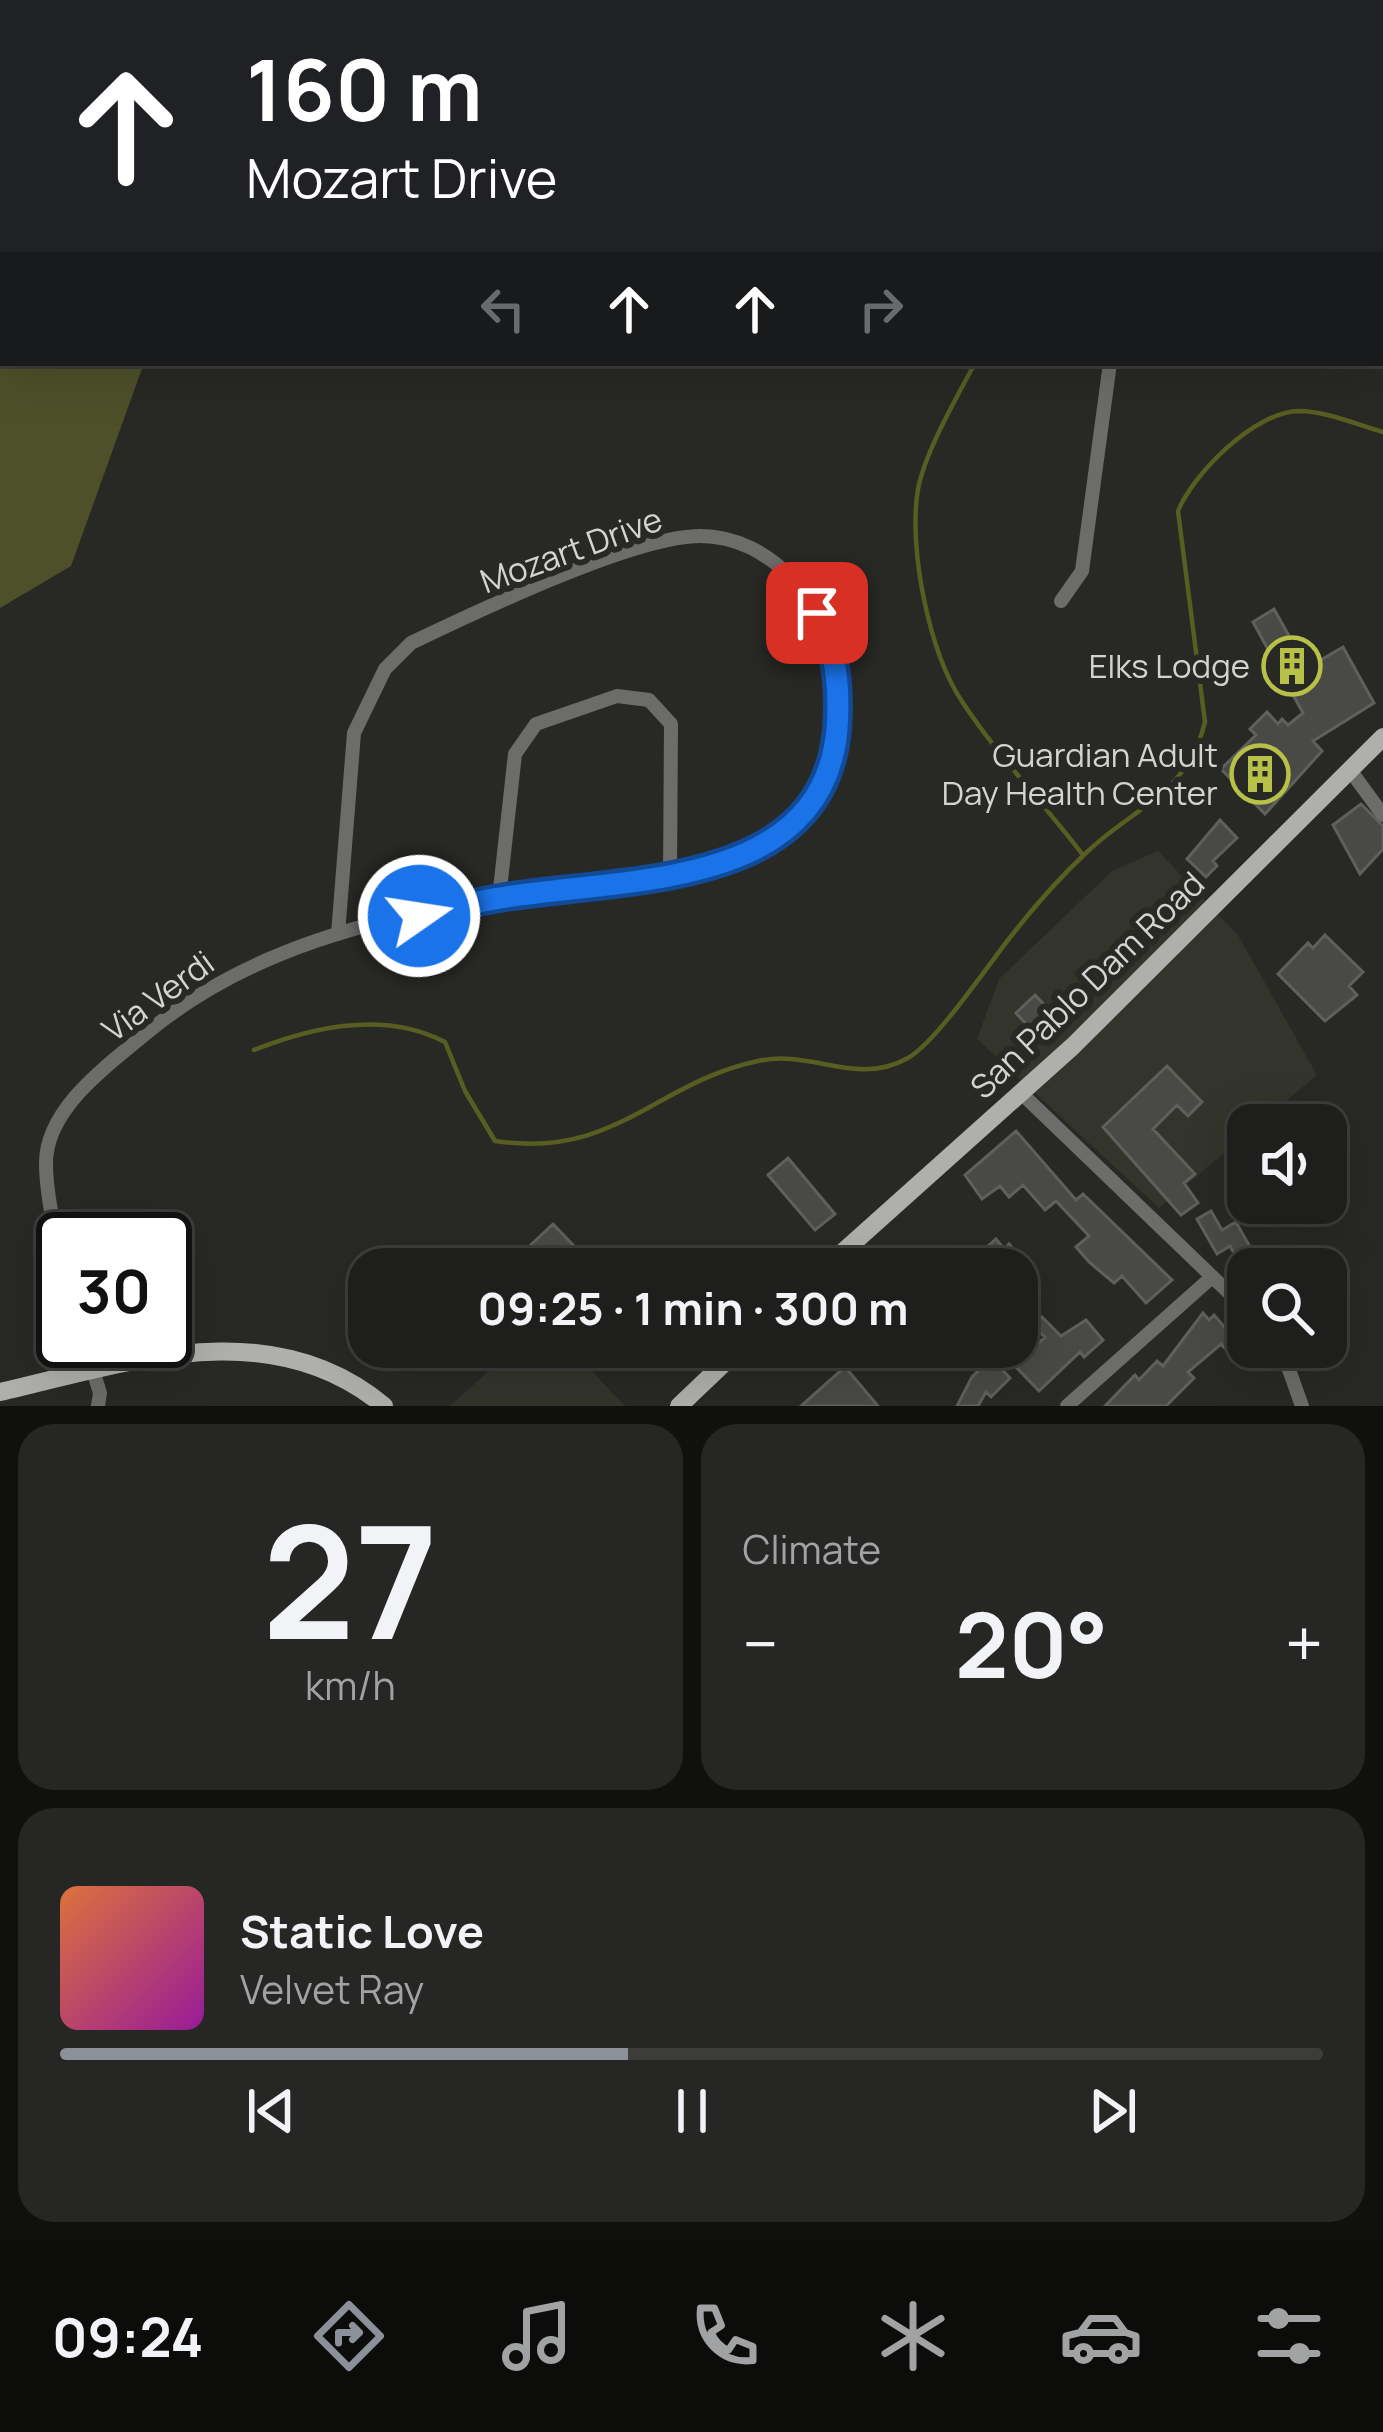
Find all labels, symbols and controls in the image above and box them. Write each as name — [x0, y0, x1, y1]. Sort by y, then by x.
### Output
text: 160 m — [246, 31, 483, 146]
icon: ahead — [48, 48, 204, 204]
text: Mozart Drive — [246, 140, 557, 214]
icon: left — [470, 276, 536, 342]
icon: ahead — [596, 276, 662, 342]
icon: ahead — [722, 276, 788, 342]
icon: right — [848, 276, 914, 342]
street label: Mozart Drive — [474, 496, 668, 603]
pin — [766, 562, 868, 664]
icon: arrive — [784, 580, 850, 646]
building icon: Elks Lodge — [1261, 635, 1323, 697]
place label: Elks Lodge — [1089, 643, 1250, 688]
place label: Guardian Adult Day Health Center — [942, 732, 1218, 815]
building icon: Guardian Adult Day Health Center — [1229, 743, 1291, 805]
position arrow — [356, 853, 482, 979]
street label: San Pablo Dam Road — [960, 861, 1213, 1108]
street label: Via Verdi — [93, 940, 223, 1051]
map controls — [1227, 1104, 1347, 1368]
button: sound — [1227, 1104, 1347, 1224]
speed limit sign: 30 — [36, 1212, 192, 1368]
button: search — [1227, 1248, 1347, 1368]
text: 09:25 · 1 min · 300 m — [478, 1277, 908, 1339]
text: 27 — [262, 1473, 438, 1686]
text: Climate — [743, 1522, 881, 1576]
text: 20° — [955, 1582, 1108, 1705]
text: − — [743, 1598, 778, 1688]
text: + — [1285, 1598, 1323, 1688]
text: km/h — [305, 1658, 396, 1712]
text: Static Love — [240, 1900, 484, 1962]
text: Velvet Ray — [240, 1962, 424, 2016]
icon: previous — [238, 2078, 304, 2144]
icon: pause — [659, 2078, 725, 2144]
icon: next — [1080, 2078, 1146, 2144]
icon: directions — [307, 2294, 391, 2378]
icon: music — [495, 2294, 579, 2378]
icon: phone — [683, 2294, 767, 2378]
icon: climate — [871, 2294, 955, 2378]
icon: car — [1059, 2294, 1143, 2378]
icon: filters — [1247, 2294, 1331, 2378]
text: 09:24 — [52, 2299, 203, 2373]

